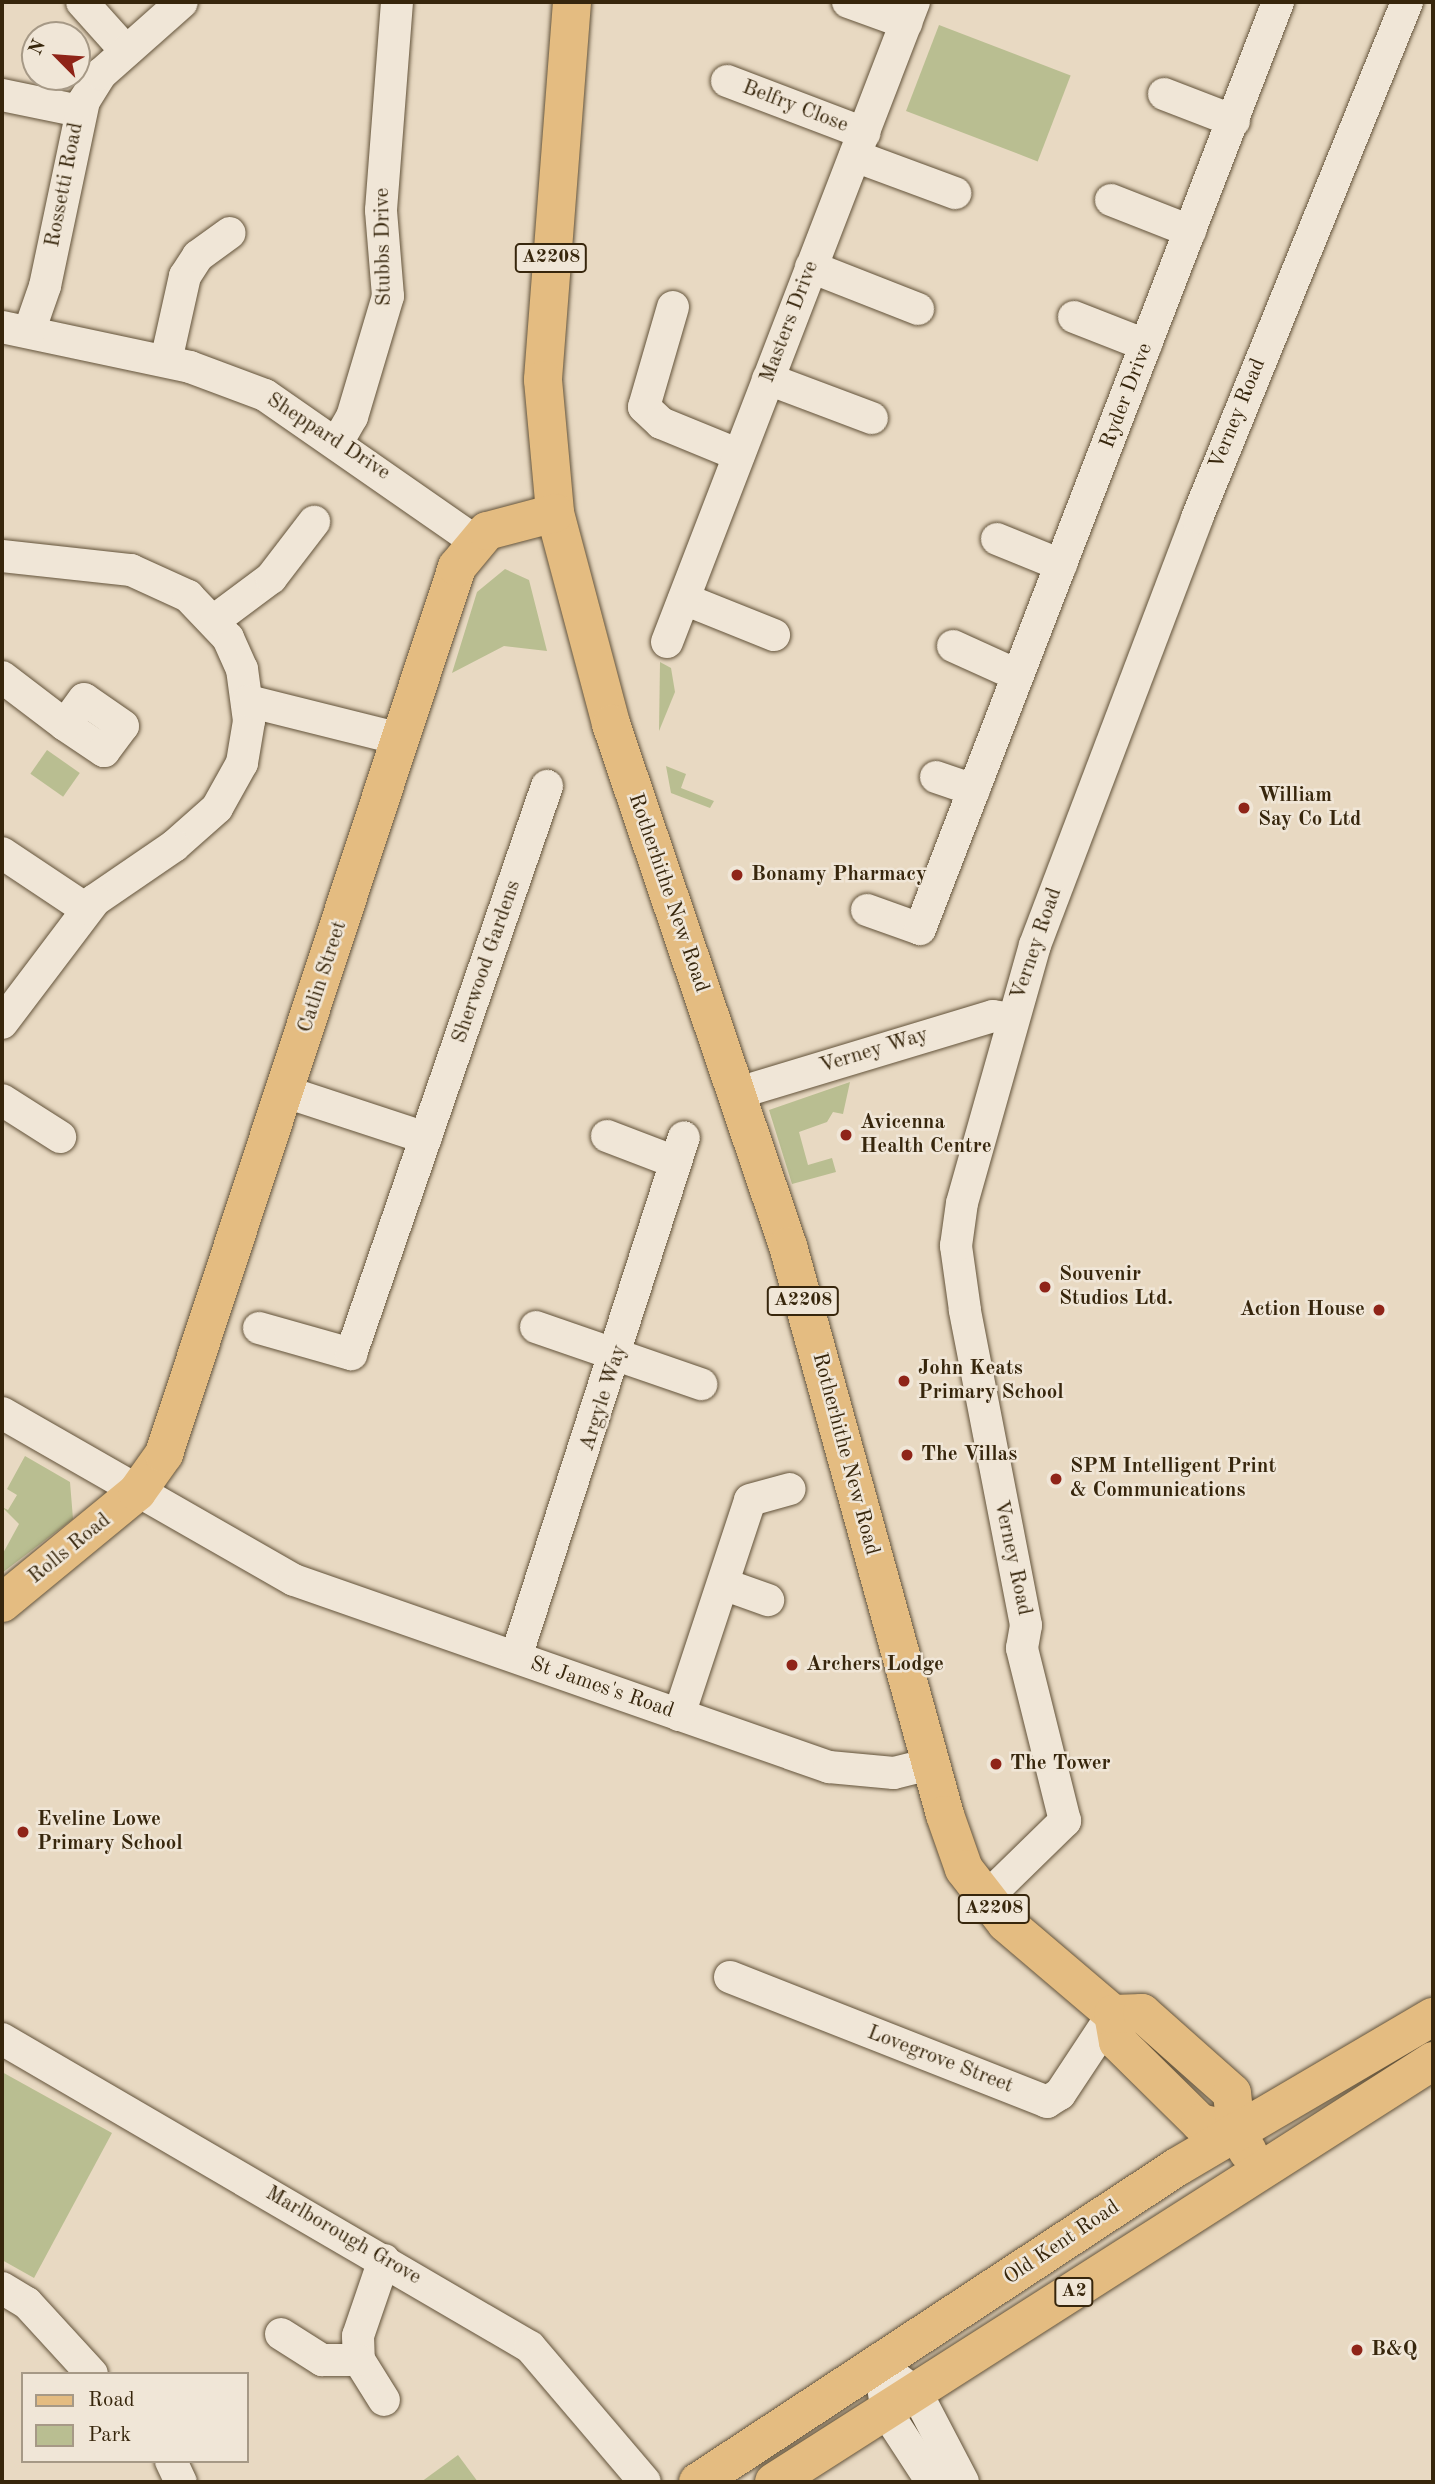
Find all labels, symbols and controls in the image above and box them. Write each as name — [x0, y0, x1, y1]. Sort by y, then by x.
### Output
north arrow — [21, 21, 91, 91]
text: N — [27, 37, 50, 58]
street label: Belfry Close — [739, 75, 851, 139]
street label: Rossetti Road — [41, 121, 89, 249]
street label: Stubbs Drive — [370, 188, 398, 306]
road number: A2208 — [514, 242, 588, 274]
street label: Masters Drive — [755, 258, 825, 386]
street label: Ryder Drive — [1095, 340, 1159, 452]
street label: Verney Road — [1204, 355, 1272, 473]
street label: Sheppard Drive — [262, 388, 394, 486]
place label: William Say Co Ltd — [1258, 783, 1361, 833]
street label: Rotherhithe New Road — [622, 790, 714, 996]
marker: William Say Co Ltd — [1236, 800, 1252, 816]
place label: Bonamy Pharmacy — [751, 862, 927, 888]
marker: Bonamy Pharmacy — [729, 867, 745, 883]
street label: Sherwood Gardens — [447, 877, 527, 1047]
street label: Verney Road — [1006, 884, 1068, 1004]
street label: Catlin Street — [293, 918, 353, 1036]
street label: Verney Way — [817, 1023, 931, 1079]
place label: Avicenna Health Centre — [860, 1110, 992, 1160]
marker: Avicenna Health Centre — [838, 1127, 854, 1143]
place label: Souvenir Studios Ltd. — [1059, 1262, 1173, 1312]
marker: Souvenir Studios Ltd. — [1037, 1279, 1053, 1295]
road number: A2208 — [766, 1286, 840, 1316]
place label: Action House — [1240, 1297, 1365, 1323]
marker: Action House — [1371, 1302, 1387, 1318]
street label: Argyle Way — [575, 1342, 633, 1454]
street label: Rotherhithe New Road — [806, 1350, 884, 1558]
place label: John Keats Primary School — [918, 1356, 1064, 1406]
marker: John Keats Primary School — [896, 1373, 912, 1389]
place label: The Villas — [921, 1442, 1017, 1468]
marker: The Villas — [899, 1447, 915, 1463]
place label: SPM Intelligent Print & Communications — [1070, 1454, 1276, 1504]
marker: SPM Intelligent Print & Communications — [1048, 1471, 1064, 1487]
street label: Verney Road — [987, 1498, 1037, 1618]
street label: Rolls Road — [24, 1508, 116, 1590]
street label: St James's Road — [527, 1652, 677, 1724]
place label: Archers Lodge — [806, 1652, 944, 1678]
marker: Archers Lodge — [784, 1657, 800, 1673]
place label: The Tower — [1010, 1751, 1111, 1777]
marker: The Tower — [988, 1756, 1004, 1772]
place label: Eveline Lowe Primary School — [37, 1807, 183, 1857]
marker: Eveline Lowe Primary School — [15, 1824, 31, 1840]
road number: A2208 — [957, 1894, 1031, 1924]
street label: Lovegrove Street — [864, 2021, 1016, 2099]
street label: Marlborough Grove — [261, 2181, 425, 2291]
street label: Old Kent Road — [999, 2195, 1125, 2291]
road number: A2 — [1053, 2276, 1095, 2308]
place label: B&Q — [1371, 2337, 1417, 2363]
marker: B&Q — [1349, 2342, 1365, 2358]
legend — [21, 2372, 248, 2463]
text: Road — [88, 2390, 135, 2411]
text: Park — [88, 2425, 131, 2446]

